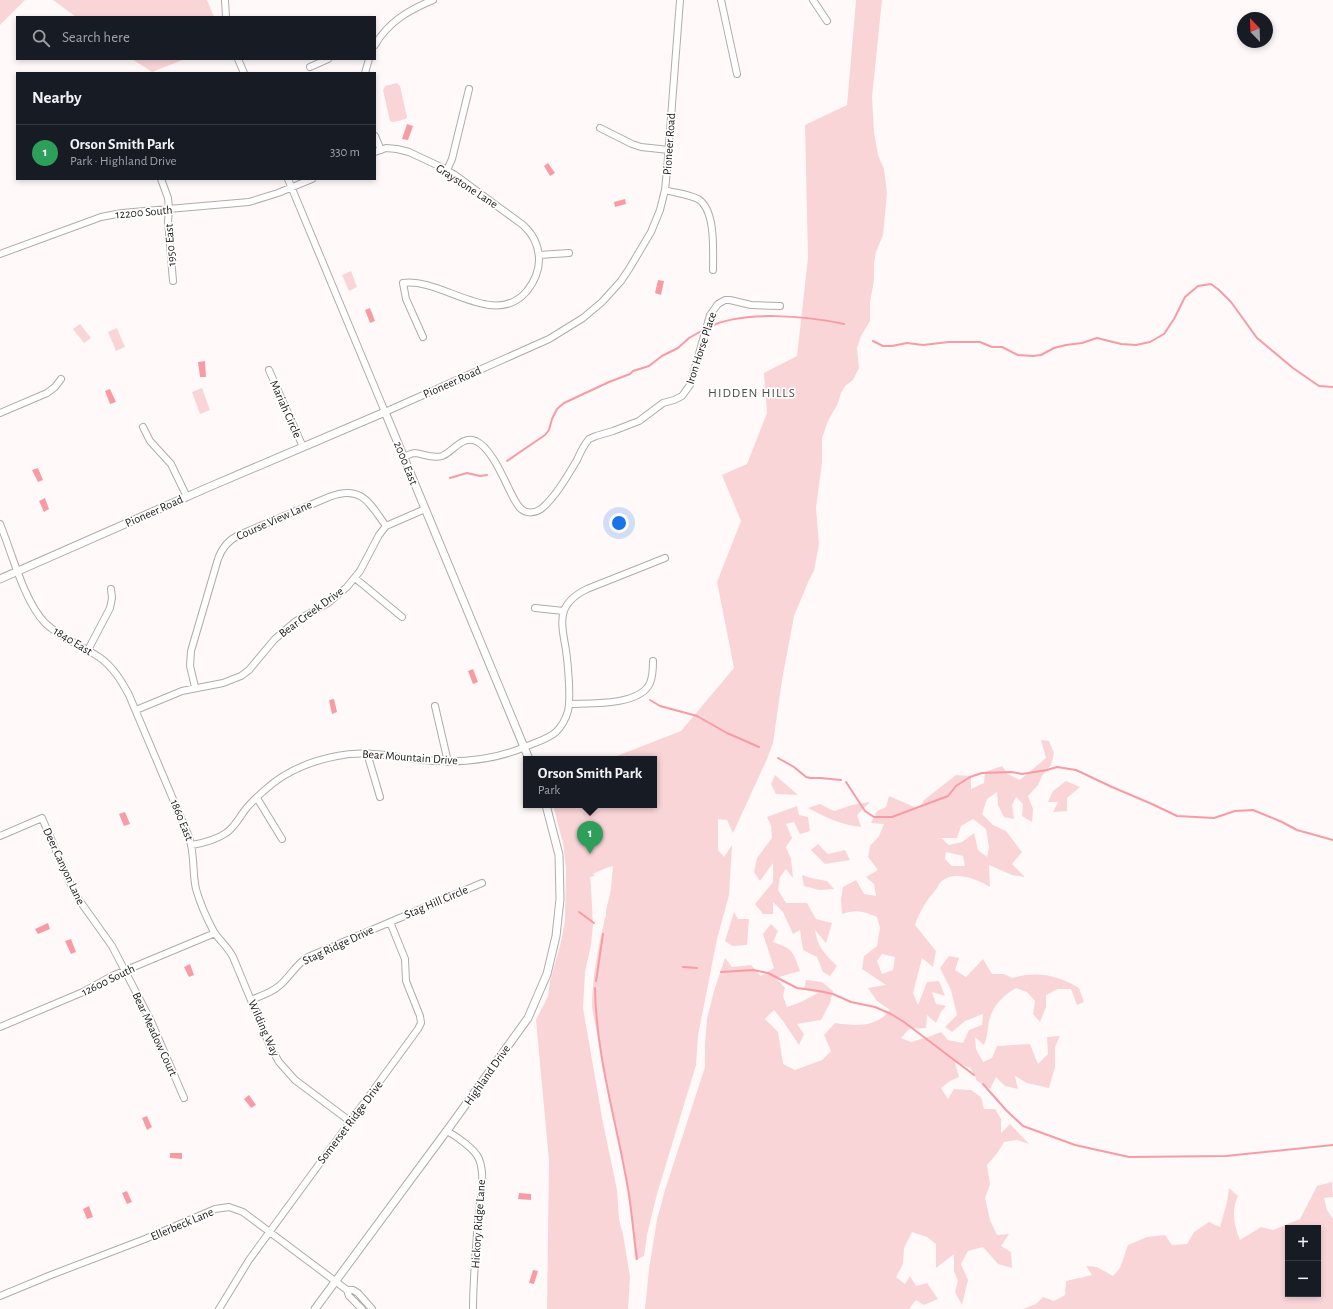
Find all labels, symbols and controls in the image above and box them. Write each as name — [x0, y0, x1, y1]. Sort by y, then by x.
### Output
north arrow — [1237, 12, 1273, 48]
search box — [16, 16, 376, 60]
icon: search — [30, 27, 52, 49]
text: Search here — [62, 30, 130, 45]
text: Nearby — [32, 89, 82, 106]
street label: Pioneer Road — [661, 113, 677, 175]
text: Orson Smith Park — [70, 137, 174, 152]
text: 1 — [43, 146, 47, 159]
text: 330 m — [330, 146, 360, 159]
text: Park · Highland Drive — [70, 155, 177, 168]
street label: Graystone Lane — [433, 162, 500, 211]
street label: 12200 South — [115, 204, 173, 220]
street label: 1950 East — [163, 223, 177, 267]
street label: Iron Horse Place — [684, 310, 718, 386]
street label: Pioneer Road — [421, 364, 483, 400]
street label: Mariah Circle — [268, 378, 304, 440]
district label: HIDDEN HILLS — [708, 387, 796, 400]
street label: 2000 East — [392, 440, 420, 487]
street label: Pioneer Road — [123, 493, 185, 529]
street label: Course View Lane — [234, 498, 314, 542]
your location — [609, 513, 629, 533]
street label: Bear Creek Drive — [277, 585, 345, 639]
street label: 1840 East — [51, 624, 95, 658]
street label: Bear Mountain Drive — [362, 748, 458, 766]
popup — [523, 756, 657, 808]
text: Orson Smith Park — [538, 766, 642, 781]
text: Park — [538, 784, 560, 797]
street label: 1860 East — [168, 798, 196, 842]
pin: 1 — [577, 821, 603, 854]
street label: Deer Canyon Lane — [40, 826, 87, 907]
street label: Stag Hill Circle — [402, 883, 470, 921]
street label: Stag Ridge Drive — [301, 923, 375, 967]
street label: 12600 South — [80, 962, 136, 998]
street label: Bear Meadow Court — [130, 990, 180, 1078]
street label: Wilding Way — [245, 998, 282, 1058]
street label: Highland Drive — [462, 1043, 512, 1107]
street label: Somerset Ridge Drive — [315, 1078, 385, 1166]
street label: Hickory Ridge Lane — [469, 1179, 488, 1269]
street label: Ellerbeck Lane — [149, 1205, 215, 1243]
map controls — [1285, 1225, 1321, 1297]
button: + — [1285, 1225, 1321, 1261]
button: − — [1285, 1261, 1321, 1297]

